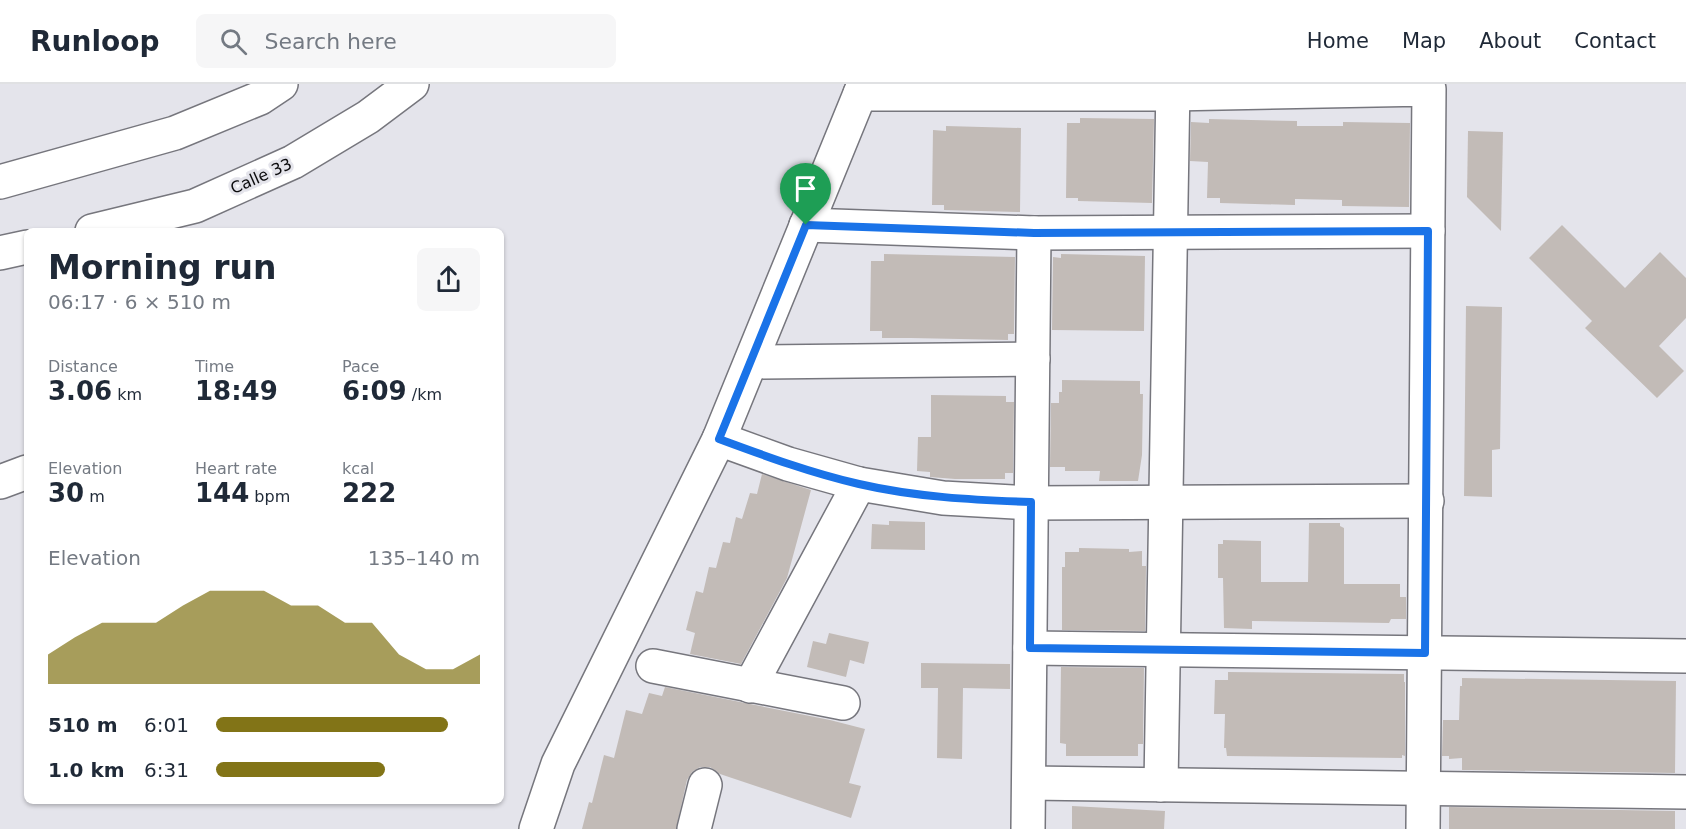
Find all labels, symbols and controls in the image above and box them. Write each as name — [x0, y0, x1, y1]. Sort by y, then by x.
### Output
search box — [196, 14, 616, 68]
text: Runloop — [30, 25, 160, 58]
icon: search — [217, 25, 250, 58]
text: Search here — [265, 29, 397, 54]
text: Home — [1307, 29, 1369, 53]
text: Map — [1402, 29, 1446, 53]
text: About — [1479, 29, 1541, 53]
text: Contact — [1574, 29, 1656, 53]
street label: Calle 33 — [227, 154, 295, 198]
pin — [780, 163, 831, 225]
icon: arrive — [789, 172, 822, 205]
text: Morning run — [48, 248, 276, 287]
button: share — [417, 248, 480, 311]
text: 06:17 · 6 × 510 m — [48, 290, 231, 314]
text: Distance — [48, 357, 118, 376]
text: Time — [195, 357, 234, 376]
text: Pace — [342, 357, 379, 376]
text: 3.06 — [48, 376, 112, 406]
text: 18:49 — [195, 376, 278, 406]
text: 6:09 — [342, 376, 407, 406]
text: km — [112, 385, 142, 404]
text: /km — [407, 385, 442, 404]
text: Elevation — [48, 459, 122, 478]
text: Heart rate — [195, 459, 277, 478]
text: kcal — [342, 459, 374, 478]
text: 30 — [48, 478, 84, 508]
text: 144 — [195, 478, 249, 508]
text: 222 — [342, 478, 396, 508]
text: m — [84, 487, 105, 506]
text: bpm — [249, 487, 290, 506]
text: Elevation — [48, 546, 141, 570]
text: 135–140 m — [368, 546, 480, 570]
text: 510 m — [48, 713, 118, 737]
text: 6:01 — [144, 713, 189, 737]
text: 1.0 km — [48, 758, 125, 782]
text: 6:31 — [144, 758, 189, 782]

